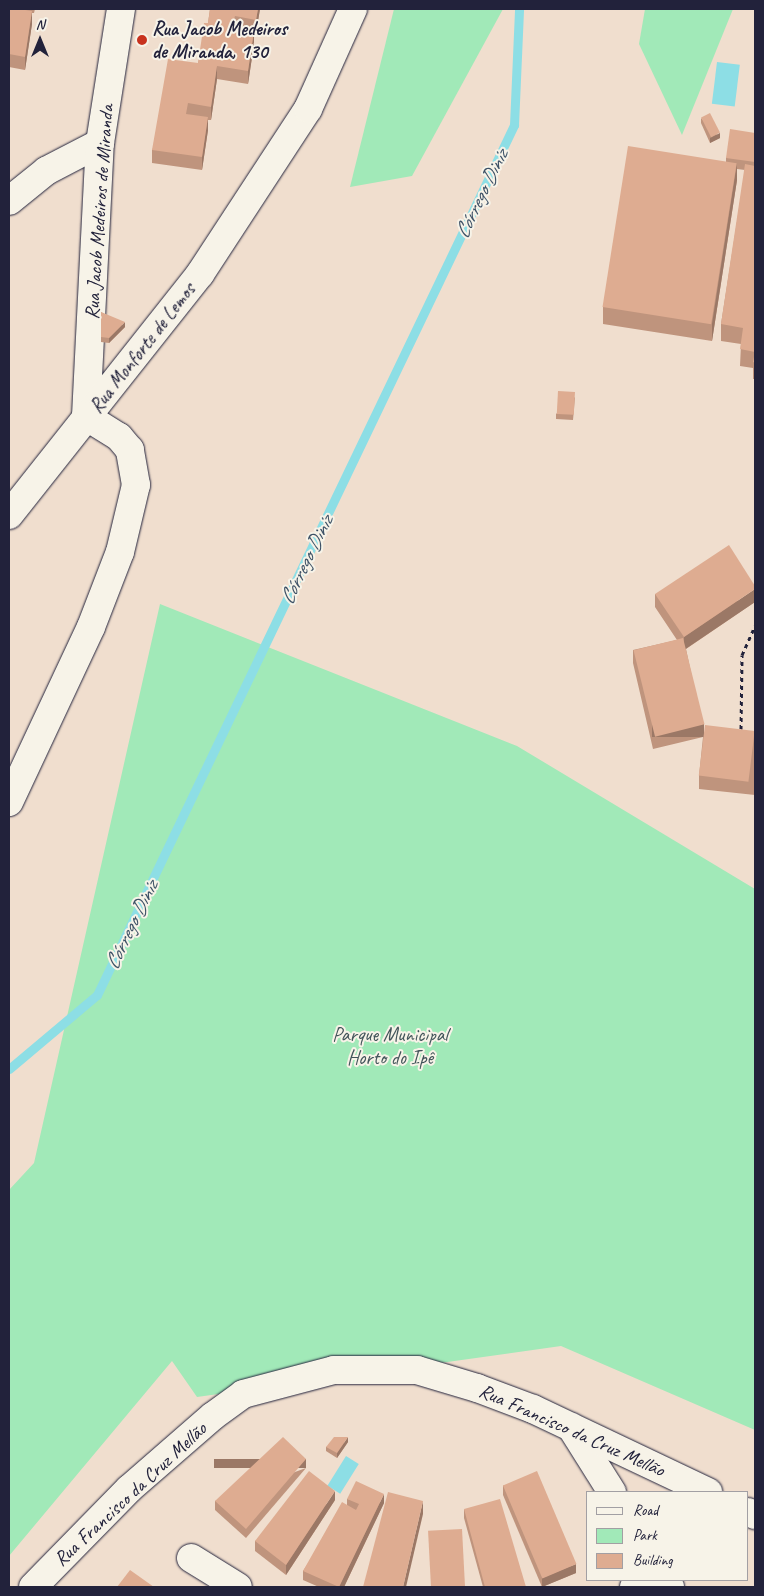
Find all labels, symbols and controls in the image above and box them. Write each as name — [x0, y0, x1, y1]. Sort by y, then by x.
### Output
north arrow — [15, 15, 65, 65]
text: N — [36, 16, 44, 33]
place label: Rua Jacob Medeiros de Miranda, 130 — [152, 16, 287, 63]
marker: Rua Jacob Medeiros de Miranda, 130 — [136, 34, 148, 46]
street label: Rua Jacob Medeiros de Miranda — [80, 104, 118, 320]
water label: Córrego Diniz — [449, 146, 513, 242]
street label: Rua Monforte de Lemos — [84, 278, 200, 418]
water label: Córrego Diniz — [274, 512, 338, 608]
water label: Córrego Diniz — [99, 877, 163, 973]
park label: Parque Municipal Horto do Ipê — [332, 1022, 448, 1069]
street label: Rua Francisco da Cruz Mellão — [475, 1378, 669, 1482]
street label: Rua Francisco da Cruz Mellão — [48, 1417, 212, 1571]
legend — [586, 1491, 749, 1581]
text: Road — [633, 1501, 658, 1520]
text: Park — [633, 1526, 657, 1545]
text: Building — [633, 1551, 672, 1570]

